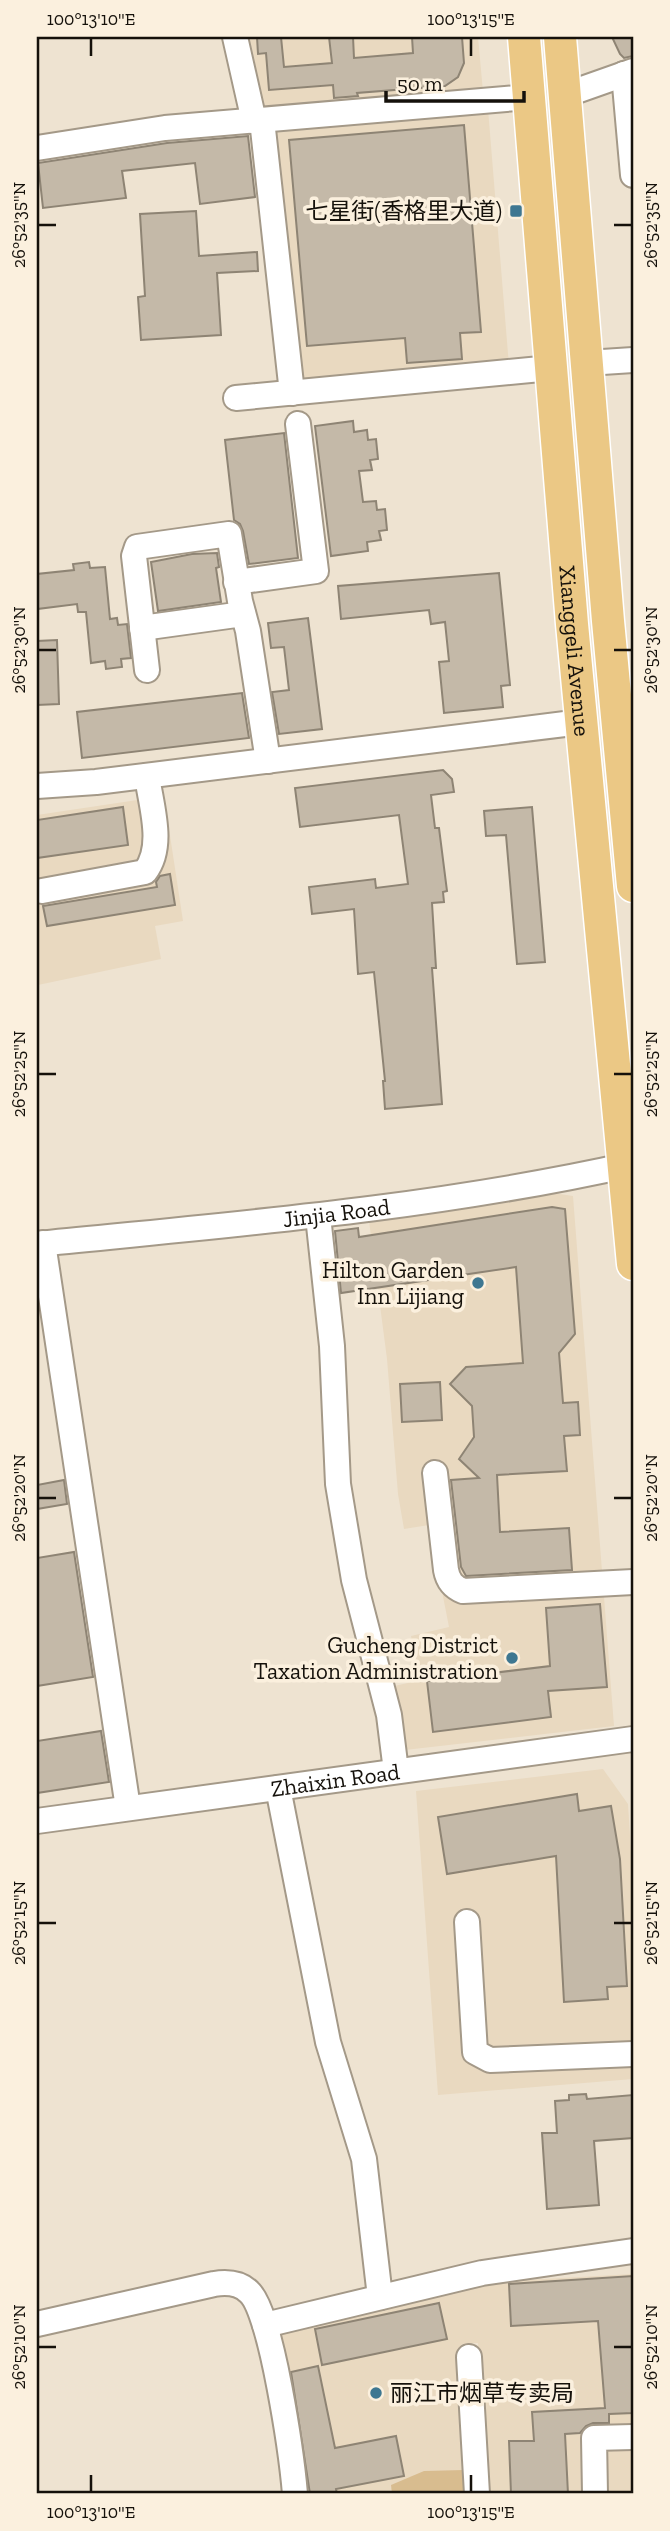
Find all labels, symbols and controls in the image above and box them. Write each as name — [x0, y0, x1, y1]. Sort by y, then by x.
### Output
text: 100°13'10"E — [47, 8, 135, 30]
text: 100°13'15"E — [427, 8, 515, 30]
scale bar — [386, 60, 525, 104]
text: 50 m — [397, 71, 443, 96]
text: 26°52'35"N — [8, 182, 30, 268]
text: 26°52'35"N — [640, 182, 662, 268]
place label: 七星街(香格里大道) — [305, 197, 502, 225]
marker: 七星街(香格里大道) — [508, 203, 524, 219]
street label: Xianggeli Avenue — [553, 564, 597, 738]
text: 26°52'30"N — [8, 606, 30, 694]
text: 26°52'30"N — [640, 606, 662, 694]
text: 26°52'25"N — [8, 1031, 30, 1117]
text: 26°52'25"N — [640, 1031, 662, 1117]
street label: Jinjia Road — [281, 1192, 392, 1233]
place label: Hilton Garden Inn Lijiang — [322, 1256, 464, 1310]
marker: Hilton Garden Inn Lijiang — [470, 1275, 486, 1291]
text: 26°52'20"N — [8, 1454, 30, 1542]
text: 26°52'20"N — [640, 1454, 662, 1542]
place label: Gucheng District Taxation Administration — [253, 1631, 498, 1685]
marker: Gucheng District Taxation Administration — [504, 1650, 520, 1666]
street label: Zhaixin Road — [269, 1757, 402, 1803]
text: 26°52'15"N — [8, 1881, 30, 1965]
text: 26°52'15"N — [640, 1881, 662, 1965]
text: 26°52'10"N — [8, 2304, 30, 2390]
text: 26°52'10"N — [640, 2304, 662, 2390]
place label: 丽江市烟草专卖局 — [390, 2379, 574, 2407]
marker: 丽江市烟草专卖局 — [368, 2385, 384, 2401]
text: 100°13'10"E — [47, 2501, 135, 2523]
text: 100°13'15"E — [427, 2501, 515, 2523]

